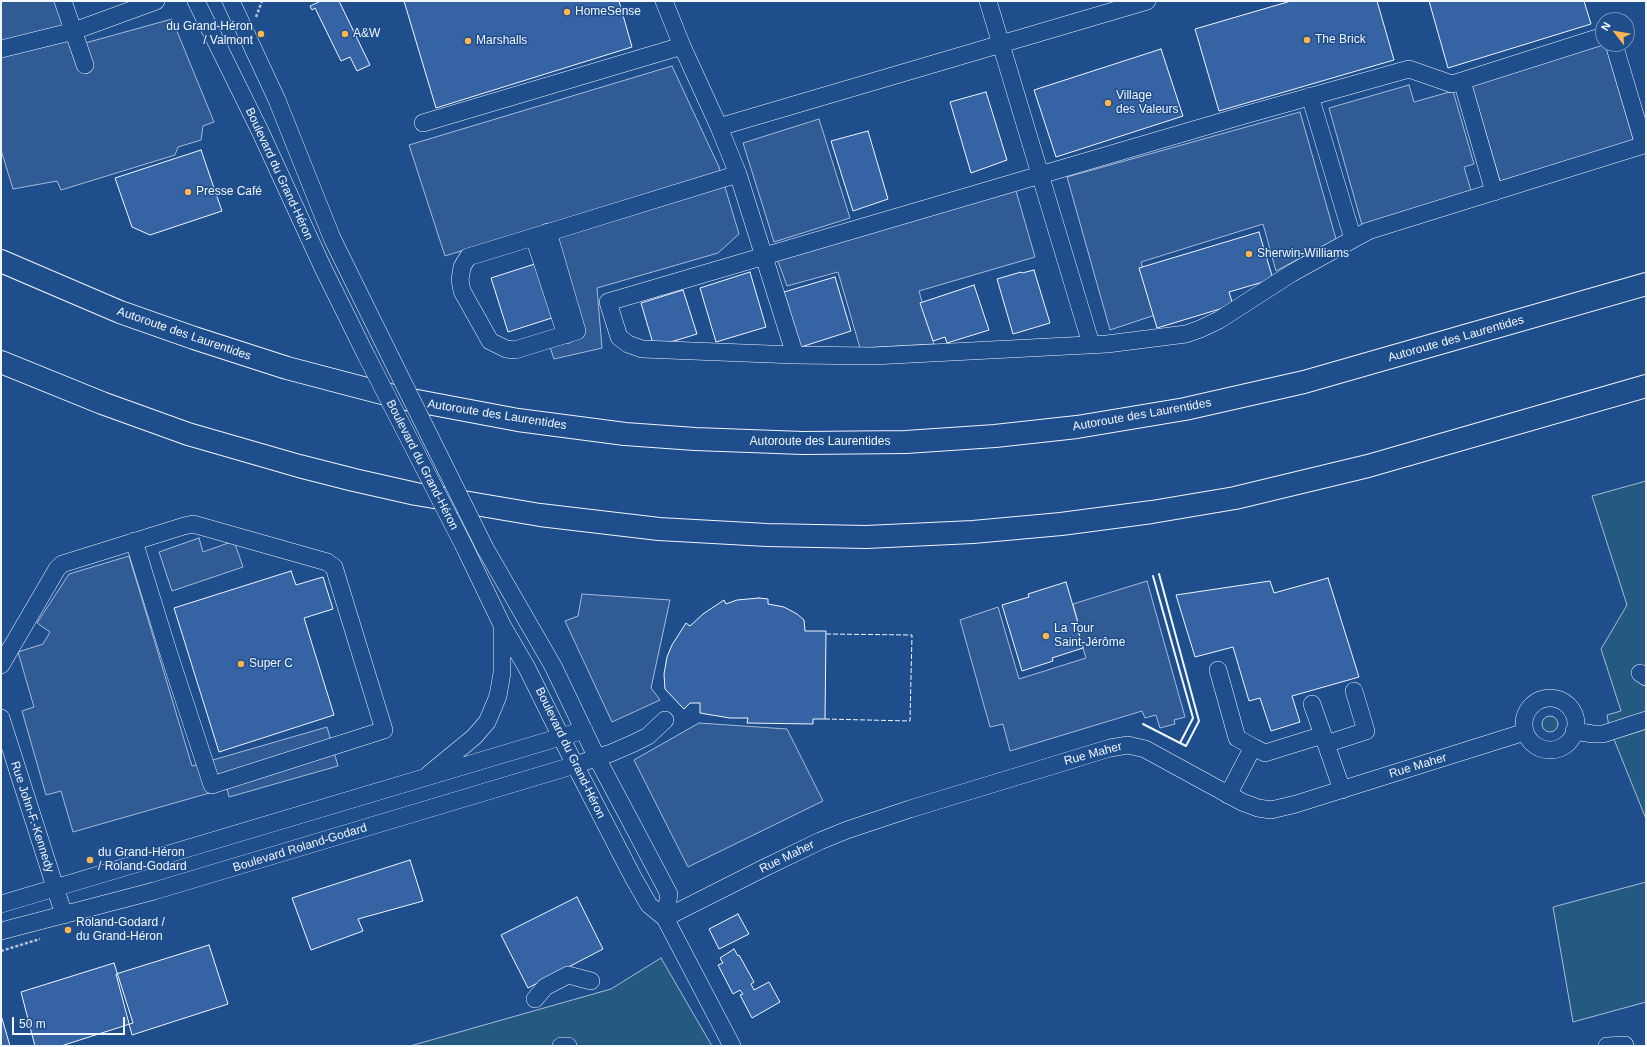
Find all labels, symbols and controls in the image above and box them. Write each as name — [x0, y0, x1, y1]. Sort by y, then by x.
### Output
place label: HomeSense — [575, 5, 641, 19]
marker: HomeSense — [562, 7, 572, 17]
north arrow — [1595, 12, 1635, 52]
place label: du Grand-Héron / Valmont — [166, 20, 253, 48]
text: N — [1598, 20, 1613, 33]
place label: A&W — [353, 27, 380, 41]
marker: du Grand-Héron / Valmont — [256, 29, 266, 39]
marker: A&W — [340, 29, 350, 39]
place label: The Brick — [1315, 33, 1366, 47]
place label: Marshalls — [476, 34, 527, 48]
marker: The Brick — [1302, 35, 1312, 45]
marker: Marshalls — [463, 36, 473, 46]
place label: Village des Valeurs — [1116, 89, 1178, 117]
marker: Village des Valeurs — [1103, 98, 1113, 108]
street label: Boulevard du Grand-Héron — [242, 106, 316, 242]
place label: Presse Café — [196, 185, 262, 199]
marker: Presse Café — [183, 187, 193, 197]
place label: Sherwin-Williams — [1257, 247, 1349, 261]
marker: Sherwin-Williams — [1244, 249, 1254, 259]
street label: Autoroute des Laurentides — [115, 304, 253, 364]
street label: Autoroute des Laurentides — [1386, 313, 1526, 365]
street label: Autoroute des Laurentides — [1071, 396, 1213, 434]
street label: Autoroute des Laurentides — [426, 397, 568, 433]
street label: Boulevard du Grand-Héron — [383, 398, 461, 532]
street label: Autoroute des Laurentides — [750, 435, 890, 449]
place label: La Tour Saint-Jérôme — [1054, 622, 1125, 650]
marker: La Tour Saint-Jérôme — [1041, 631, 1051, 641]
place label: Super C — [249, 657, 293, 671]
marker: Super C — [236, 659, 246, 669]
street label: Boulevard du Grand-Héron — [532, 685, 608, 821]
street label: Rue Maher — [1062, 739, 1124, 769]
street label: Rue Maher — [1388, 750, 1448, 782]
street label: Rue John-F.-Kennedy — [7, 760, 57, 874]
street label: Boulevard Roland-Godard — [231, 821, 369, 875]
street label: Rue Maher — [757, 838, 817, 876]
place label: du Grand-Héron / Roland-Godard — [98, 846, 187, 874]
marker: du Grand-Héron / Roland-Godard — [85, 855, 95, 865]
place label: Roland-Godard / du Grand-Héron — [76, 916, 165, 944]
marker: Roland-Godard / du Grand-Héron — [63, 925, 73, 935]
scale bar — [14, 1009, 127, 1035]
text: 50 m — [19, 1017, 46, 1031]

